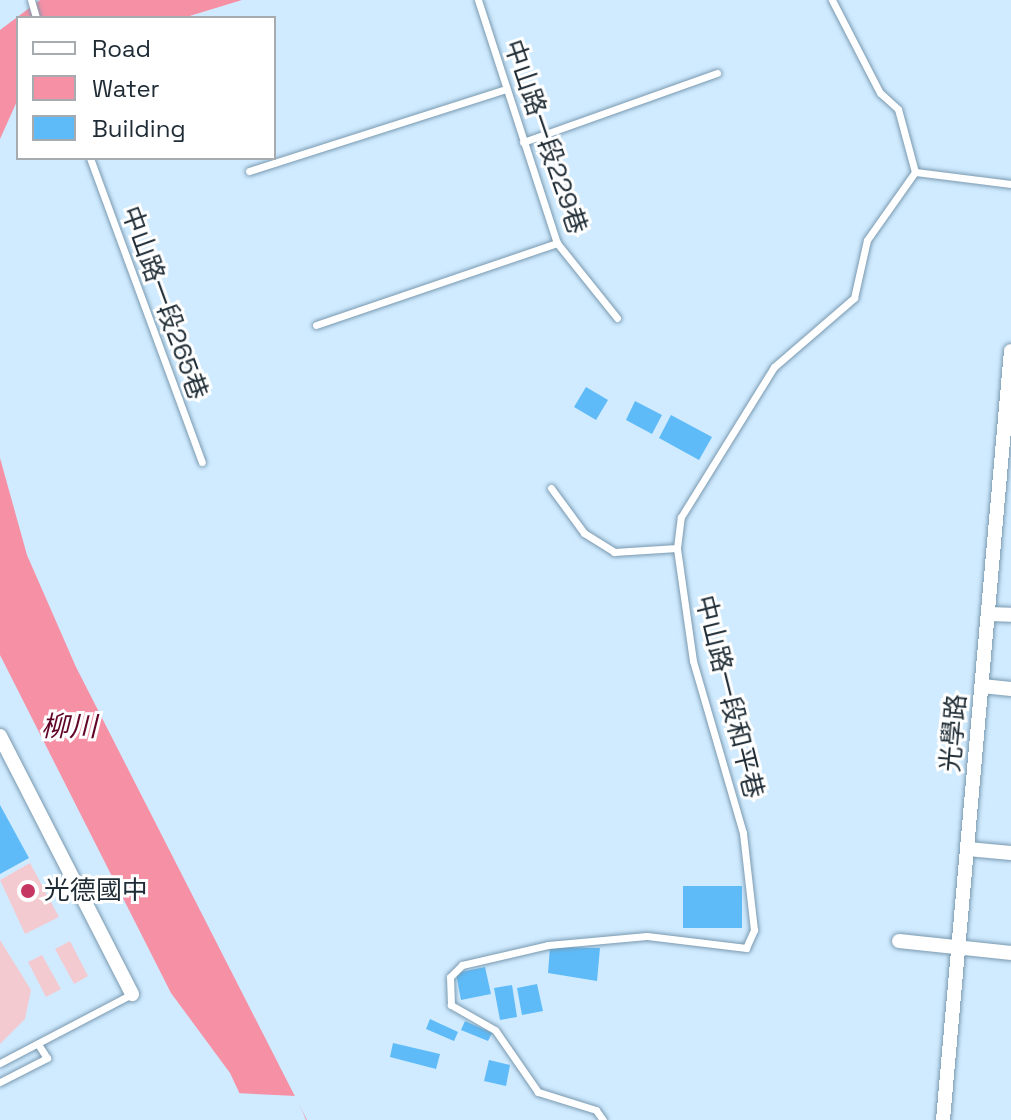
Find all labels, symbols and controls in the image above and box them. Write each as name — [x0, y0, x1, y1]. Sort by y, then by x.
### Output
legend — [16, 16, 276, 160]
text: Road — [92, 33, 151, 64]
street label: 中山路一段229巷 — [497, 36, 593, 238]
text: Water — [92, 73, 160, 104]
text: Building — [92, 113, 186, 144]
street label: 中山路一段265巷 — [115, 202, 213, 404]
street label: 中山路一段和平巷 — [689, 592, 769, 802]
street label: 光學路 — [935, 693, 973, 773]
water label: 柳川 — [41, 709, 97, 743]
place label: 光德國中 — [44, 875, 148, 907]
marker: 光德國中 — [19, 882, 37, 900]

